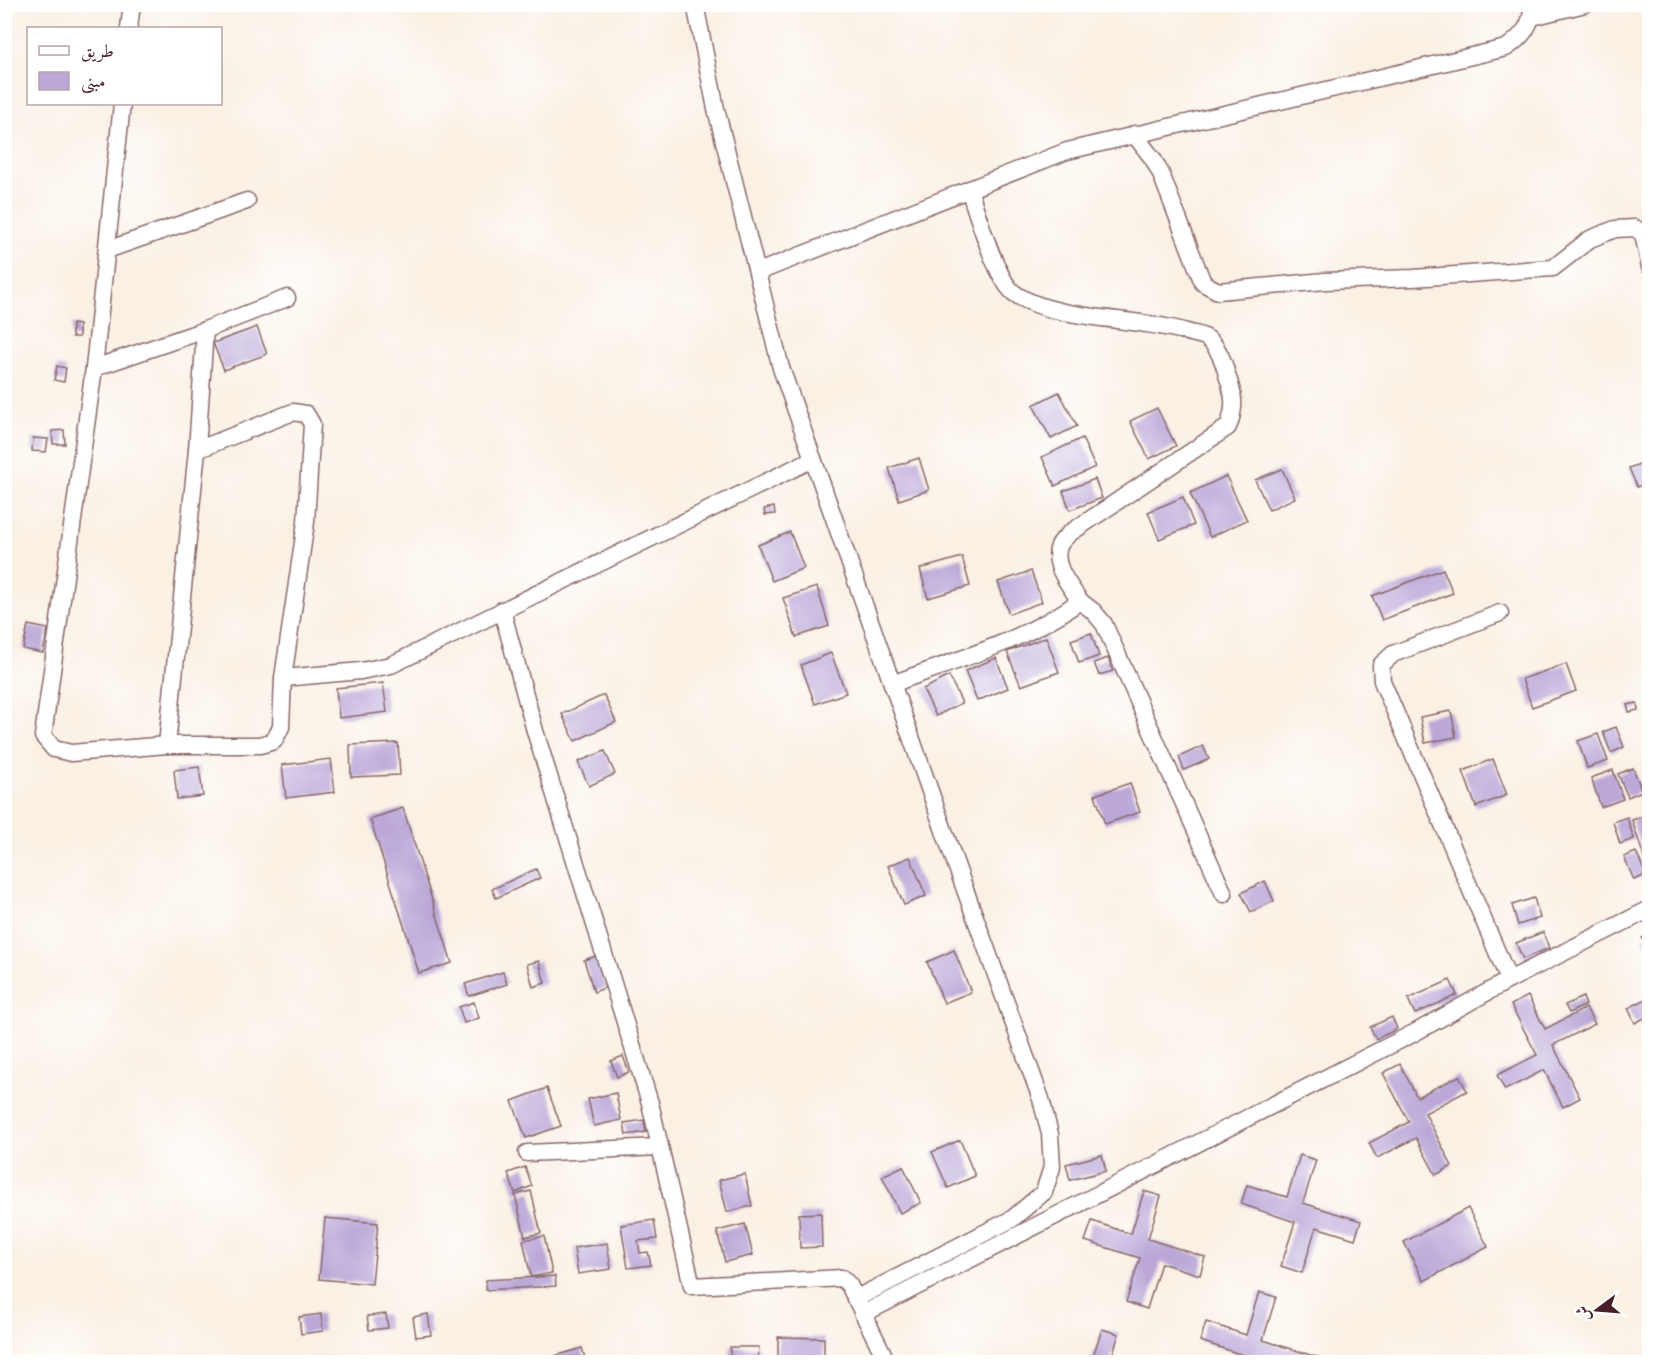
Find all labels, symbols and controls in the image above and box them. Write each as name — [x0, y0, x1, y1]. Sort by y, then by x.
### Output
legend — [27, 27, 222, 105]
text: طريق — [81, 40, 114, 63]
text: مبنى — [81, 70, 106, 94]
north arrow — [1567, 1280, 1627, 1340]
text: ش — [1572, 1304, 1594, 1324]

